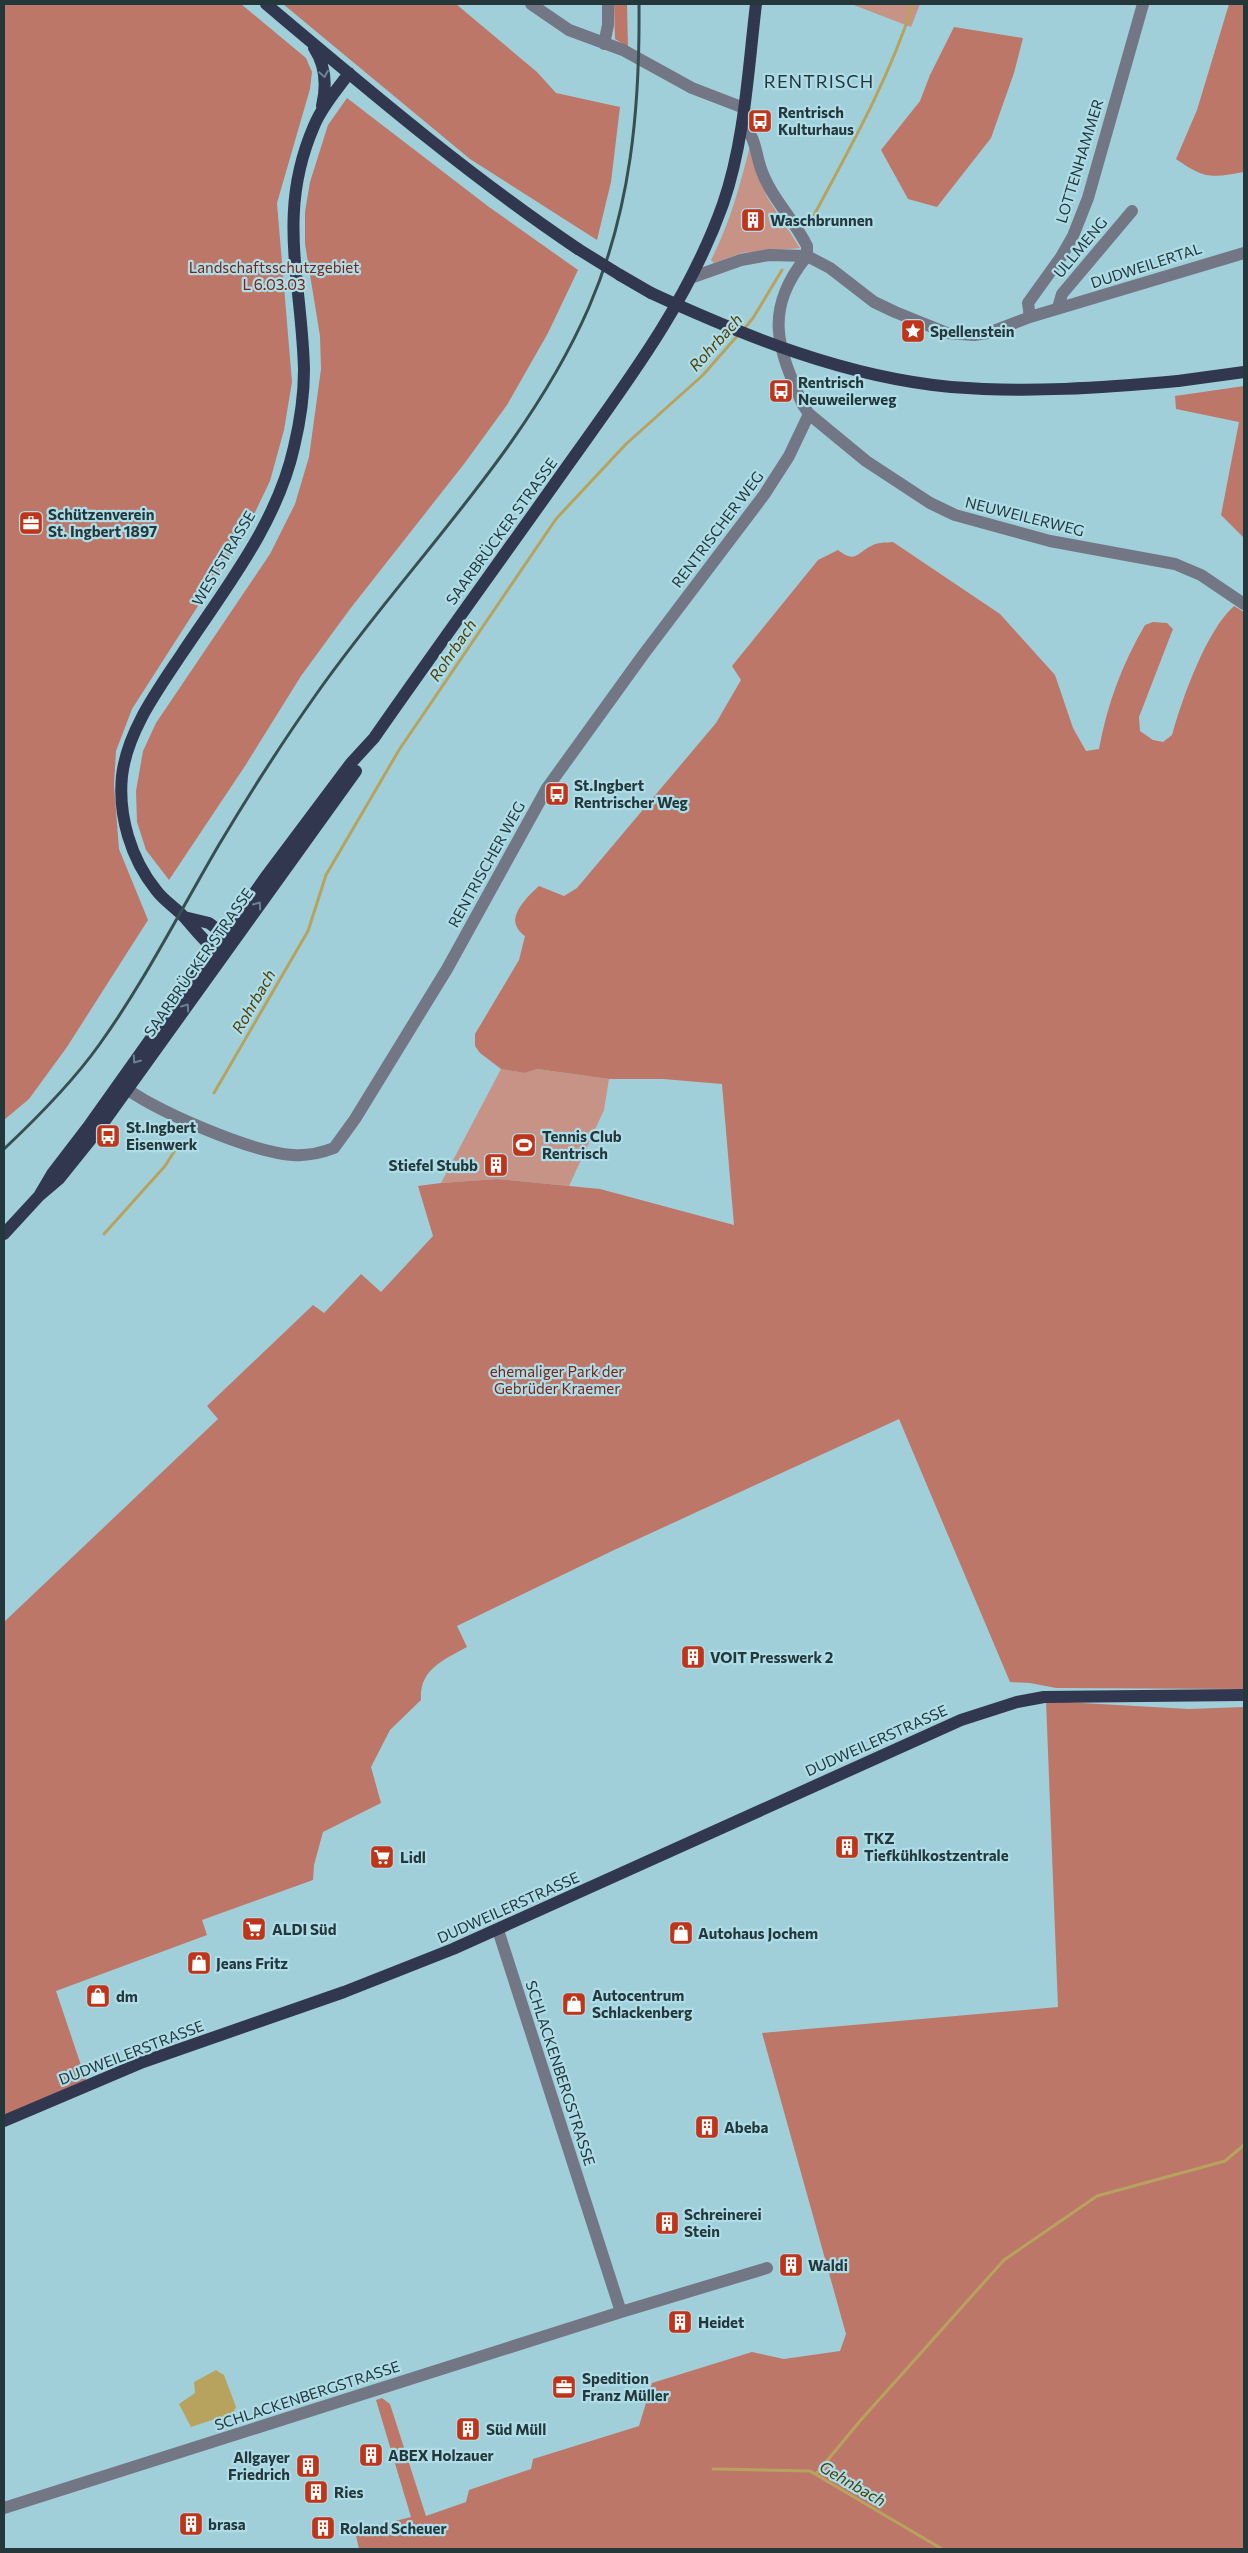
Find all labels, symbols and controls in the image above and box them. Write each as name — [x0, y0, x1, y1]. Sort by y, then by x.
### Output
one-way arrow — [318, 69, 328, 78]
district label: RENTRISCH — [764, 70, 874, 92]
street label: LOTTENHAMMER — [1052, 97, 1106, 225]
place label: Rentrisch Kulturhaus — [778, 103, 854, 138]
bus stop icon: Rentrisch Kulturhaus — [747, 108, 773, 134]
building icon: Waschbrunnen — [740, 207, 766, 233]
place label: Waschbrunnen — [770, 211, 873, 229]
street label: ULLMENG — [1049, 213, 1111, 281]
street label: DUDWEILERTAL — [1088, 238, 1204, 291]
park label: Landschaftsschutzgebiet L 6.03.03 — [189, 258, 359, 293]
water label: Rohrbach — [684, 310, 746, 374]
place icon: Spellenstein — [900, 318, 926, 344]
place label: Spellenstein — [930, 322, 1014, 340]
place label: Rentrisch Neuweilerweg — [798, 373, 896, 408]
bus stop icon: Rentrisch Neuweilerweg — [768, 378, 794, 404]
street label: SAARBRÜCKER STRASSE — [442, 454, 560, 608]
street label: RENTRISCHER WEG — [667, 467, 767, 591]
street label: NEUWEILERWEG — [964, 493, 1086, 539]
place label: Schützenverein St. Ingbert 1897 — [48, 505, 157, 540]
street label: WESTSTRASSE — [188, 507, 258, 609]
office icon: Schützenverein St. Ingbert 1897 — [18, 510, 44, 536]
water label: Rohrbach — [424, 616, 480, 684]
place label: St.Ingbert Rentrischer Weg — [574, 776, 688, 811]
bus stop icon: St.Ingbert Rentrischer Weg — [544, 781, 570, 807]
street label: RENTRISCHER WEG — [444, 798, 528, 930]
street label: SAARBRÜCKER STRASSE — [140, 884, 256, 1040]
one-way arrow — [253, 902, 261, 911]
water label: Rohrbach — [227, 966, 279, 1036]
one-way arrow — [180, 1004, 189, 1013]
one-way arrow — [133, 1055, 142, 1064]
place label: St.Ingbert Eisenwerk — [126, 1118, 198, 1153]
bus stop icon: St.Ingbert Eisenwerk — [95, 1123, 121, 1149]
place label: Tennis Club Rentrisch — [542, 1127, 622, 1162]
sports icon: Tennis Club Rentrisch — [511, 1132, 537, 1158]
building icon: Stiefel Stubb — [483, 1152, 509, 1178]
place label: Stiefel Stubb — [389, 1156, 478, 1174]
park label: ehemaliger Park der Gebrüder Kraemer — [490, 1362, 624, 1397]
building icon: VOIT Presswerk 2 — [680, 1644, 706, 1670]
place label: VOIT Presswerk 2 — [710, 1648, 833, 1666]
street label: DUDWEILERSTRASSE — [802, 1700, 950, 1779]
place label: TKZ Tiefkühlkostzentrale — [864, 1829, 1009, 1864]
building icon: TKZ Tiefkühlkostzentrale — [834, 1834, 860, 1860]
supermarket icon: Lidl — [369, 1844, 395, 1870]
place label: Lidl — [400, 1848, 426, 1866]
street label: DUDWEILERSTRASSE — [434, 1867, 582, 1946]
supermarket icon: ALDI Süd — [241, 1916, 267, 1942]
place label: ALDI Süd — [272, 1920, 336, 1938]
shop icon: Autohaus Jochem — [668, 1920, 694, 1946]
place label: Autohaus Jochem — [698, 1924, 818, 1942]
shop icon: Jeans Fritz — [186, 1950, 212, 1976]
place label: Jeans Fritz — [216, 1954, 288, 1972]
street label: SCHLACKENBERGSTRASSE — [522, 1978, 600, 2168]
shop icon: dm — [85, 1983, 111, 2009]
place label: Autocentrum Schlackenberg — [592, 1986, 692, 2021]
place label: dm — [116, 1987, 138, 2005]
shop icon: Autocentrum Schlackenberg — [561, 1991, 587, 2017]
street label: DUDWEILERSTRASSE — [56, 2016, 206, 2088]
building icon: Abeba — [694, 2114, 720, 2140]
place label: Abeba — [724, 2118, 768, 2136]
place label: Schreinerei Stein — [684, 2205, 762, 2240]
building icon: Schreinerei Stein — [654, 2210, 680, 2236]
building icon: Waldi — [778, 2252, 804, 2278]
place label: Waldi — [808, 2256, 848, 2274]
building icon: Heidet — [667, 2309, 693, 2335]
place label: Heidet — [698, 2313, 744, 2331]
street label: SCHLACKENBERGSTRASSE — [212, 2356, 402, 2434]
place label: Spedition Franz Müller — [582, 2369, 669, 2404]
office icon: Spedition Franz Müller — [551, 2374, 577, 2400]
building icon: Süd Müll — [455, 2416, 481, 2442]
place label: Süd Müll — [486, 2420, 546, 2438]
building icon: ABEX Holzauer — [358, 2442, 384, 2468]
place label: ABEX Holzauer — [388, 2446, 494, 2464]
place label: Allgayer Friedrich — [228, 2448, 290, 2483]
building icon: Allgayer Friedrich — [295, 2453, 321, 2479]
water label: Gehnbach — [816, 2456, 890, 2510]
building icon: Ries — [303, 2479, 329, 2505]
place label: Ries — [334, 2483, 363, 2501]
building icon: brasa — [178, 2511, 204, 2537]
place label: brasa — [208, 2515, 246, 2533]
building icon: Roland Scheuer — [310, 2515, 336, 2541]
place label: Roland Scheuer — [340, 2519, 447, 2537]

